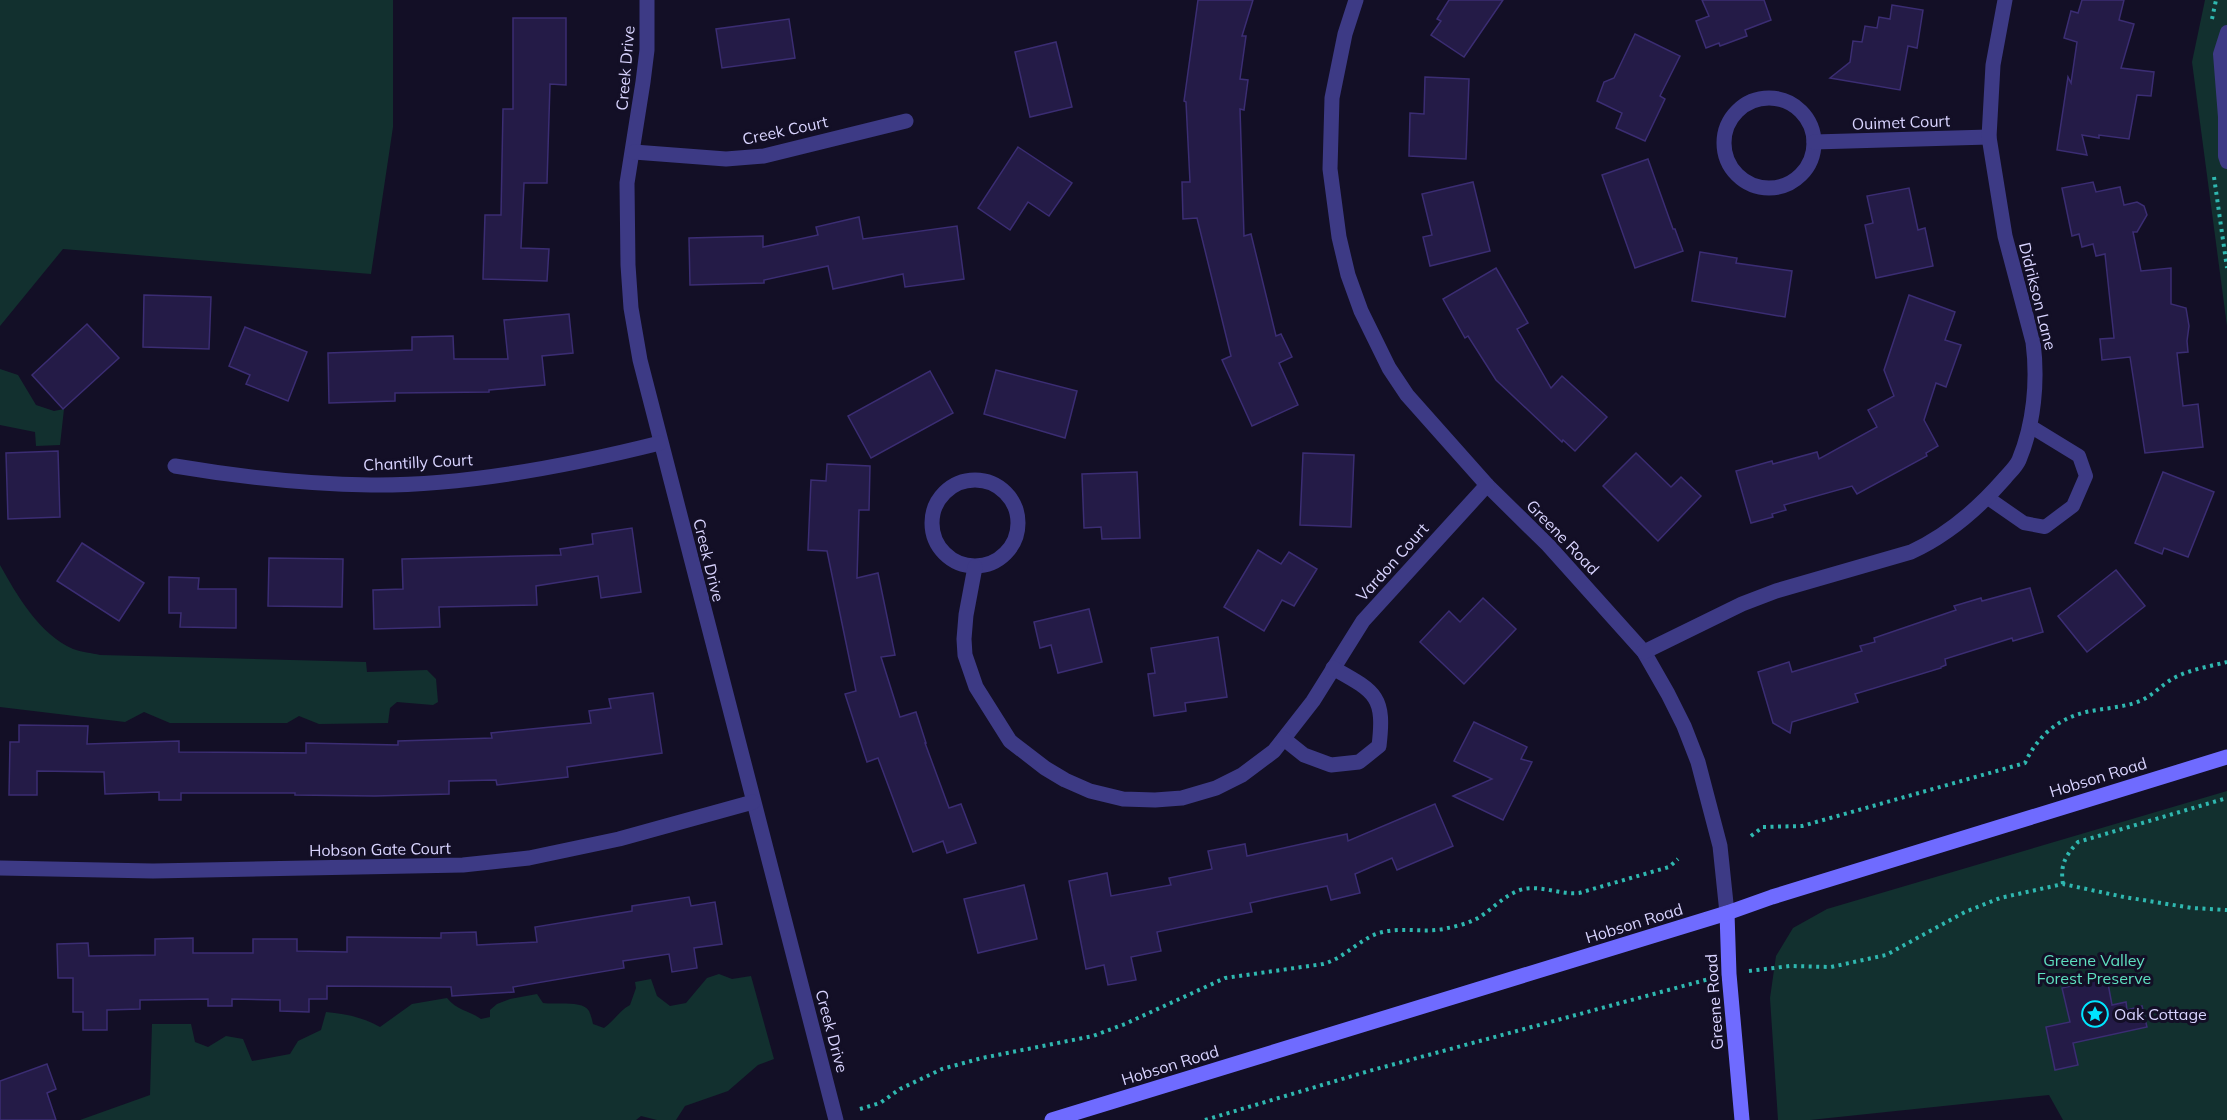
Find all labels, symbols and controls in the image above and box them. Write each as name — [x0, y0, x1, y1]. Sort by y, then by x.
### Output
street label: Creek Drive — [611, 25, 639, 111]
street label: Ouimet Court — [1851, 110, 1951, 134]
street label: Creek Court — [740, 111, 830, 149]
street label: Didrikson Lane — [2015, 240, 2061, 352]
street label: Chantilly Court — [363, 449, 474, 475]
street label: Greene Road — [1522, 495, 1604, 579]
street label: Creek Drive — [689, 516, 729, 604]
street label: Vardon Court — [1352, 518, 1433, 605]
street label: Hobson Road — [2047, 753, 2149, 801]
street label: Hobson Gate Court — [309, 838, 452, 860]
street label: Hobson Road — [1583, 899, 1685, 947]
park label: Greene Valley Forest Preserve — [2037, 950, 2151, 988]
street label: Greene Road — [1701, 953, 1727, 1051]
street label: Creek Drive — [811, 987, 853, 1075]
place icon: Oak Cottage — [2080, 999, 2110, 1029]
place label: Oak Cottage — [2114, 1004, 2207, 1024]
street label: Hobson Road — [1119, 1041, 1221, 1089]

